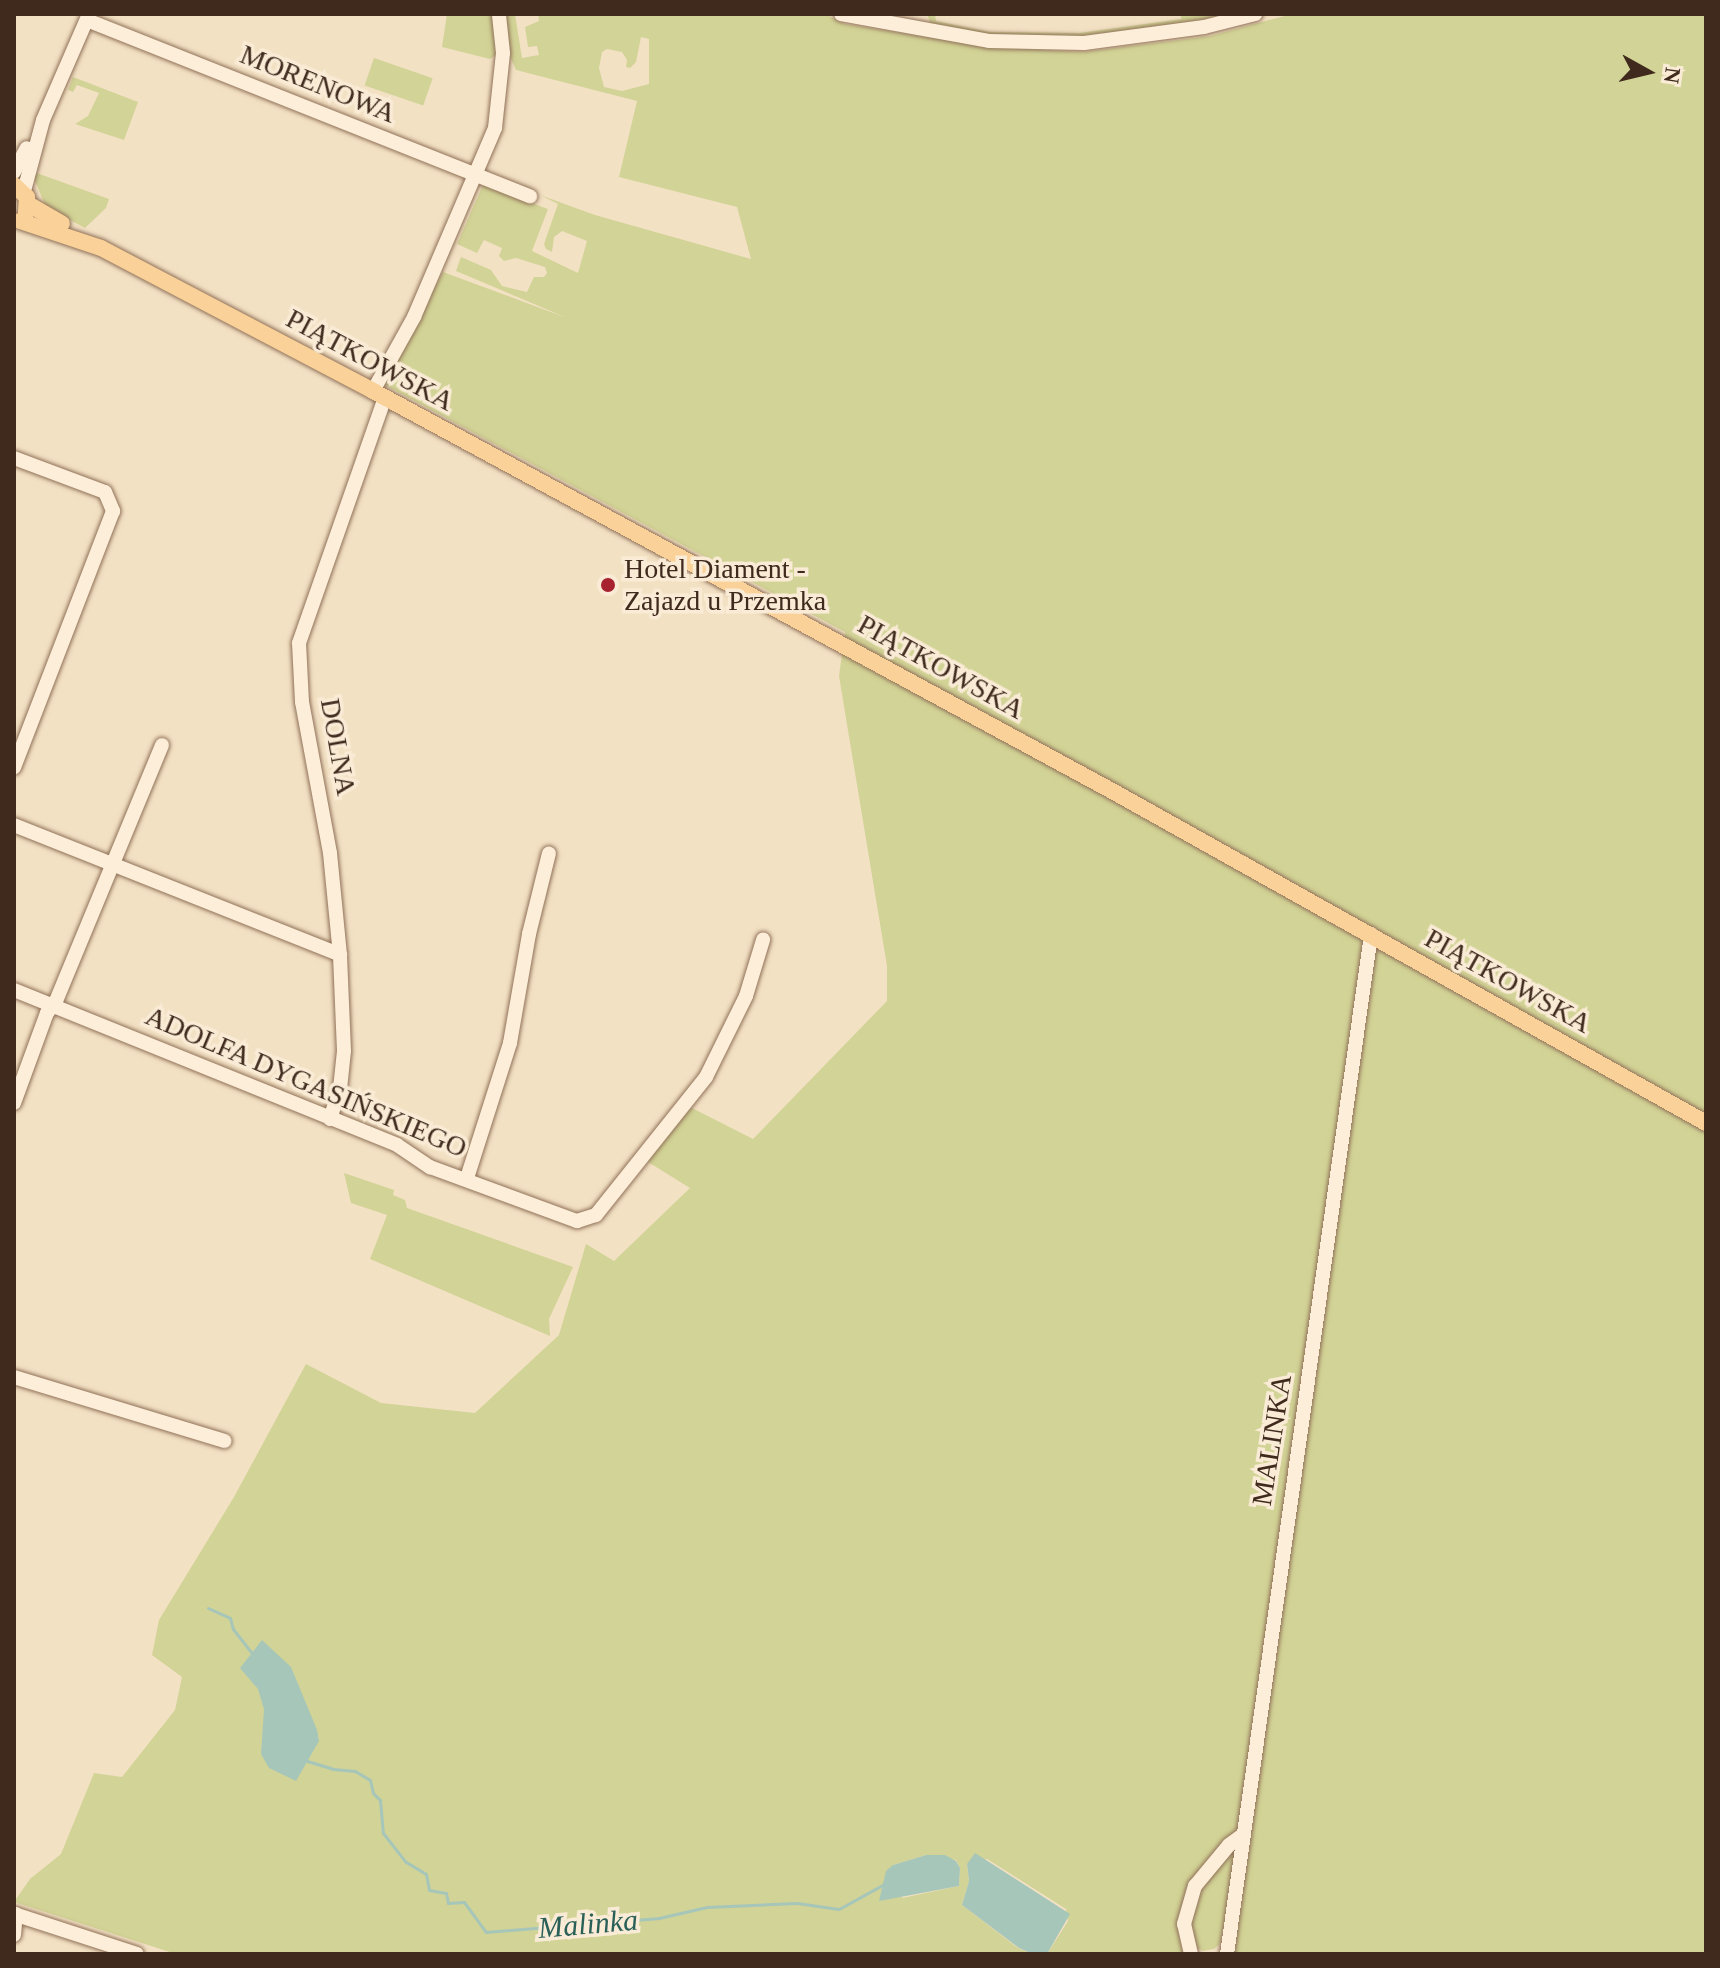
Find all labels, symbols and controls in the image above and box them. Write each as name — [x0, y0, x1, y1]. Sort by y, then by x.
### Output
north arrow — [1608, 32, 1688, 112]
street label: MORENOWA — [235, 38, 401, 130]
text: N — [1659, 66, 1686, 85]
street label: PIĄTKOWSKA — [280, 302, 460, 418]
place label: Hotel Diament - Zajazd u Przemka — [624, 552, 826, 618]
marker: Hotel Diament - Zajazd u Przemka — [599, 576, 617, 594]
street label: PIĄTKOWSKA — [852, 607, 1030, 727]
street label: DOLNA — [313, 696, 363, 798]
street label: PIĄTKOWSKA — [1419, 921, 1597, 1041]
street label: ADOLFA DYGASIŃSKIEGO — [140, 999, 472, 1165]
street label: MALINKA — [1245, 1372, 1299, 1508]
water label: Malinka — [537, 1902, 639, 1946]

